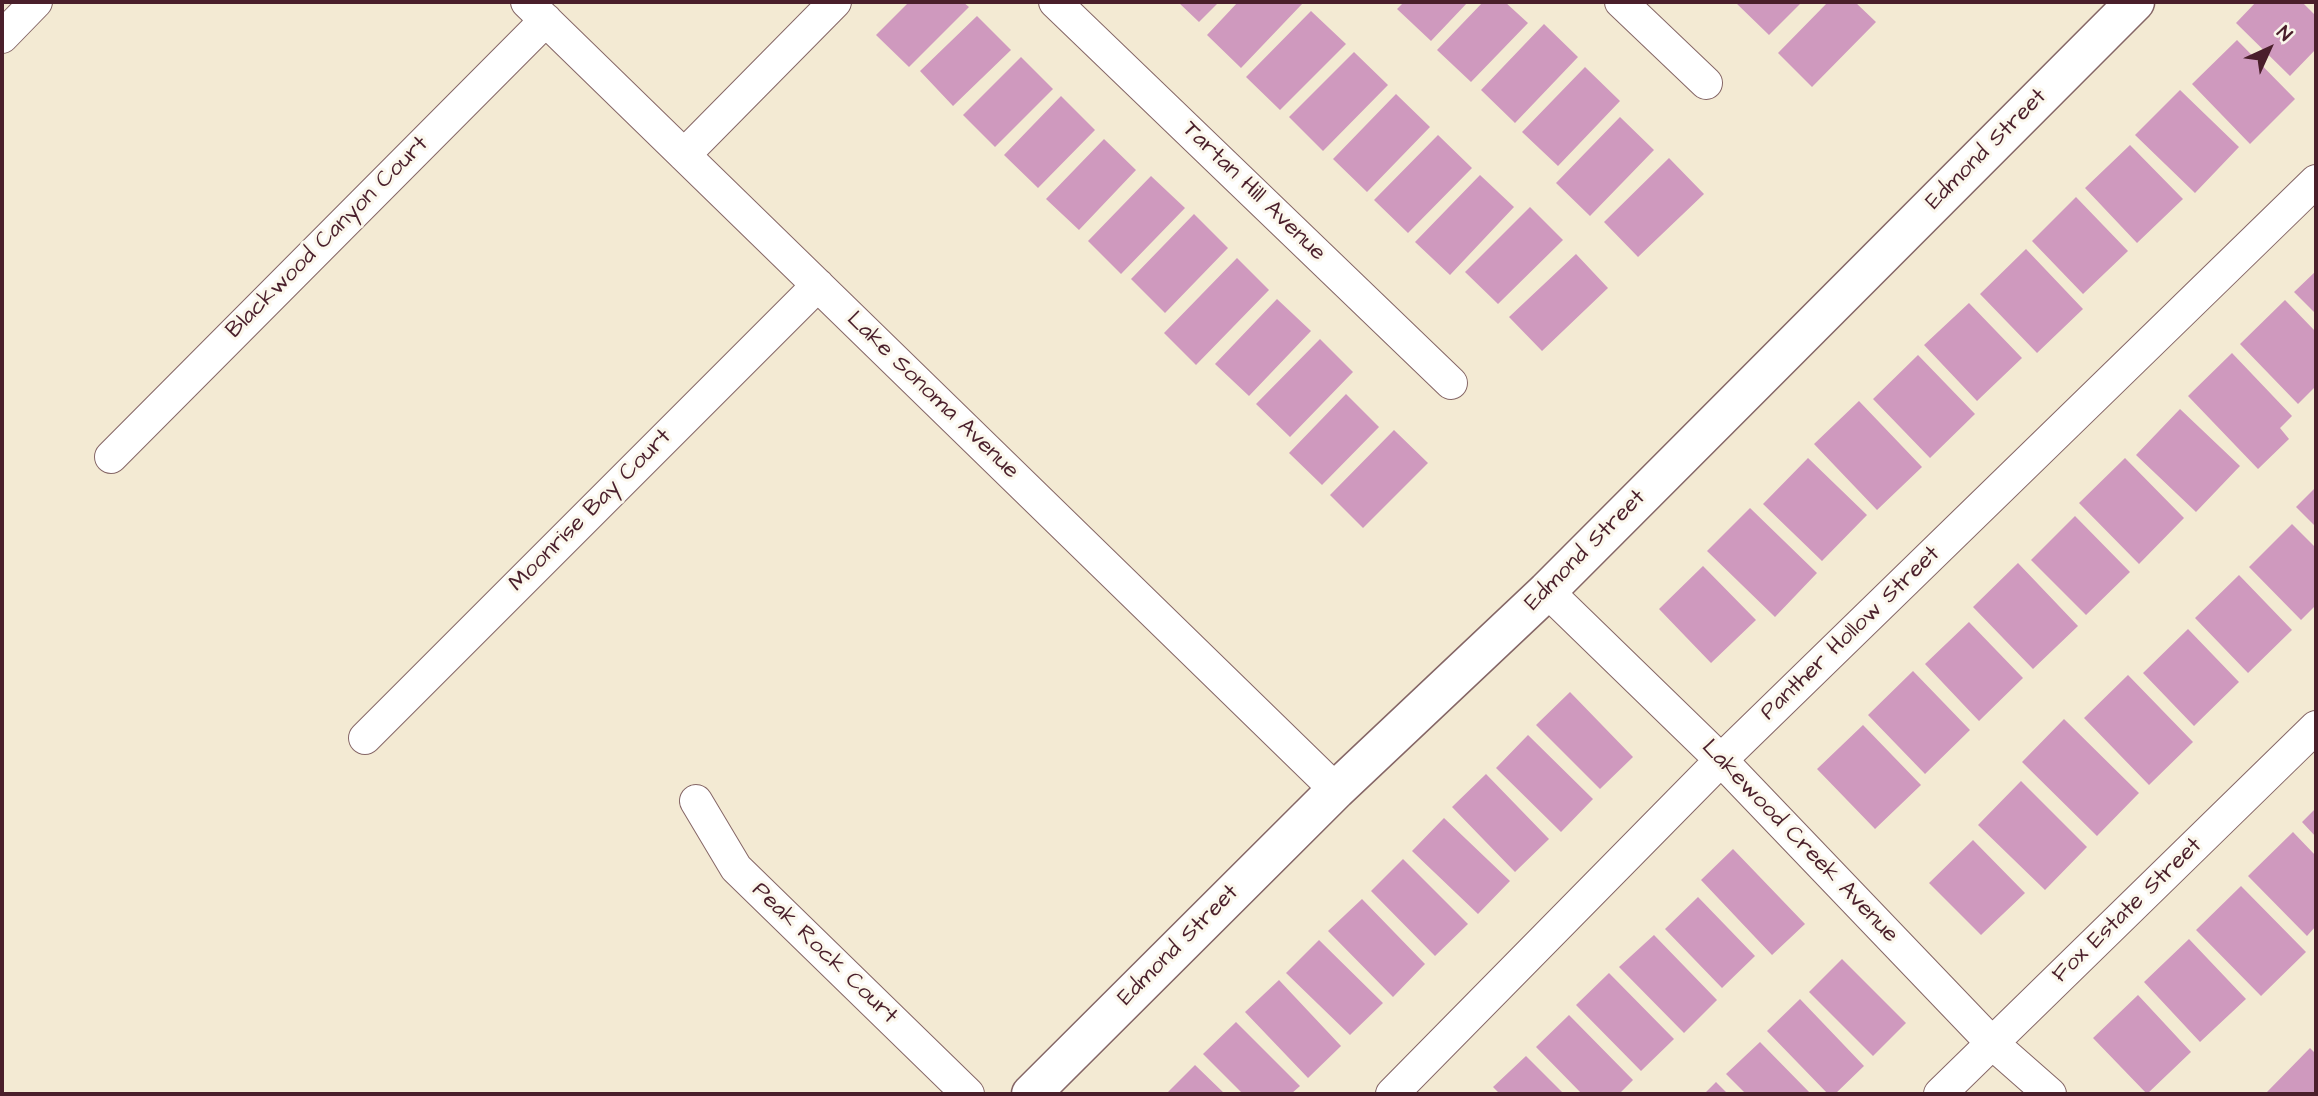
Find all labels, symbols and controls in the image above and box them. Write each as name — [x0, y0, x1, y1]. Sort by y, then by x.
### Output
north arrow — [2234, 14, 2304, 84]
text: N — [2270, 20, 2298, 48]
street label: Edmond Street — [1921, 84, 2053, 216]
street label: Tartan Hill Avenue — [1175, 116, 1331, 268]
street label: Blackwood Canyon Court — [221, 131, 435, 345]
street label: Lake Sonoma Avenue — [840, 306, 1024, 486]
street label: Moonrise Bay Court — [504, 424, 678, 598]
street label: Edmond Street — [1520, 485, 1652, 617]
street label: Panther Hollow Street — [1756, 541, 1946, 727]
street label: Lakewood Creek Avenue — [1695, 735, 1903, 949]
street label: Fox Estate Street — [2048, 833, 2208, 989]
street label: Peak Rock Court — [745, 877, 903, 1031]
street label: Edmond Street — [1113, 880, 1245, 1012]

